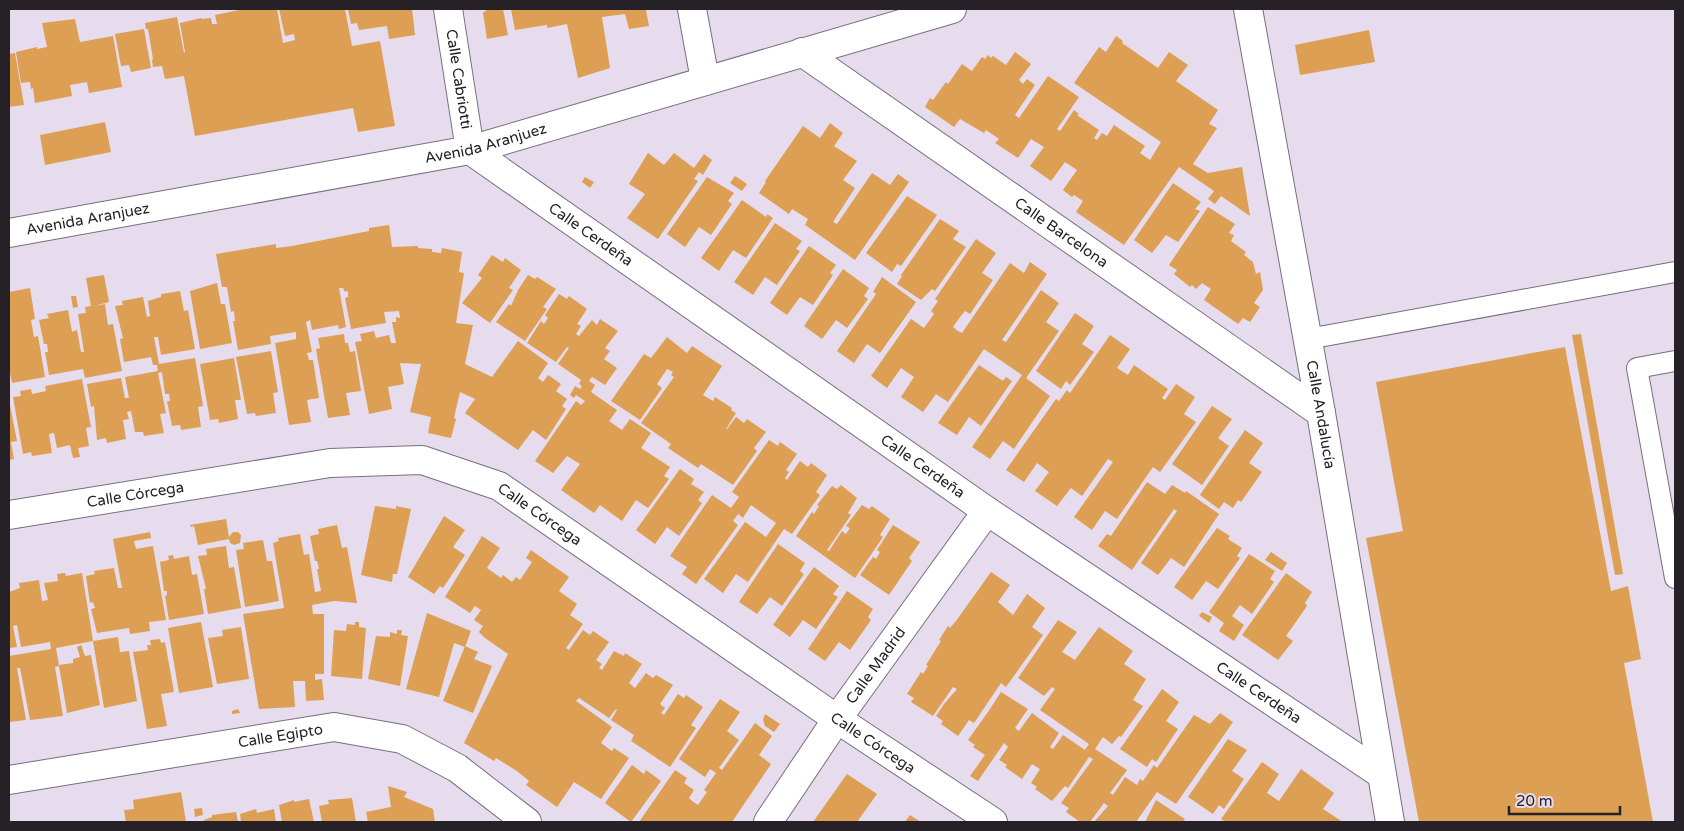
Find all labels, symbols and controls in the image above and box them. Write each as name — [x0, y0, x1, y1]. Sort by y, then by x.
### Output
street label: Calle Cabriotti — [442, 28, 476, 130]
street label: Avenida Aranjuez — [423, 119, 548, 167]
street label: Calle Barcelona — [1011, 194, 1112, 271]
street label: Avenida Aranjuez — [25, 199, 151, 239]
street label: Calle Cerdeña — [545, 199, 636, 270]
street label: Calle Andalucía — [1303, 359, 1339, 470]
street label: Calle Cerdeña — [877, 431, 968, 502]
street label: Calle Córcega — [86, 478, 185, 511]
street label: Calle Córcega — [494, 479, 585, 549]
street label: Calle Madrid — [842, 624, 909, 707]
street label: Calle Cerdeña — [1213, 658, 1305, 727]
street label: Calle Córcega — [827, 708, 919, 777]
street label: Calle Egipto — [237, 720, 324, 752]
scale bar — [1509, 784, 1620, 816]
text: 20 m — [1516, 792, 1553, 810]

